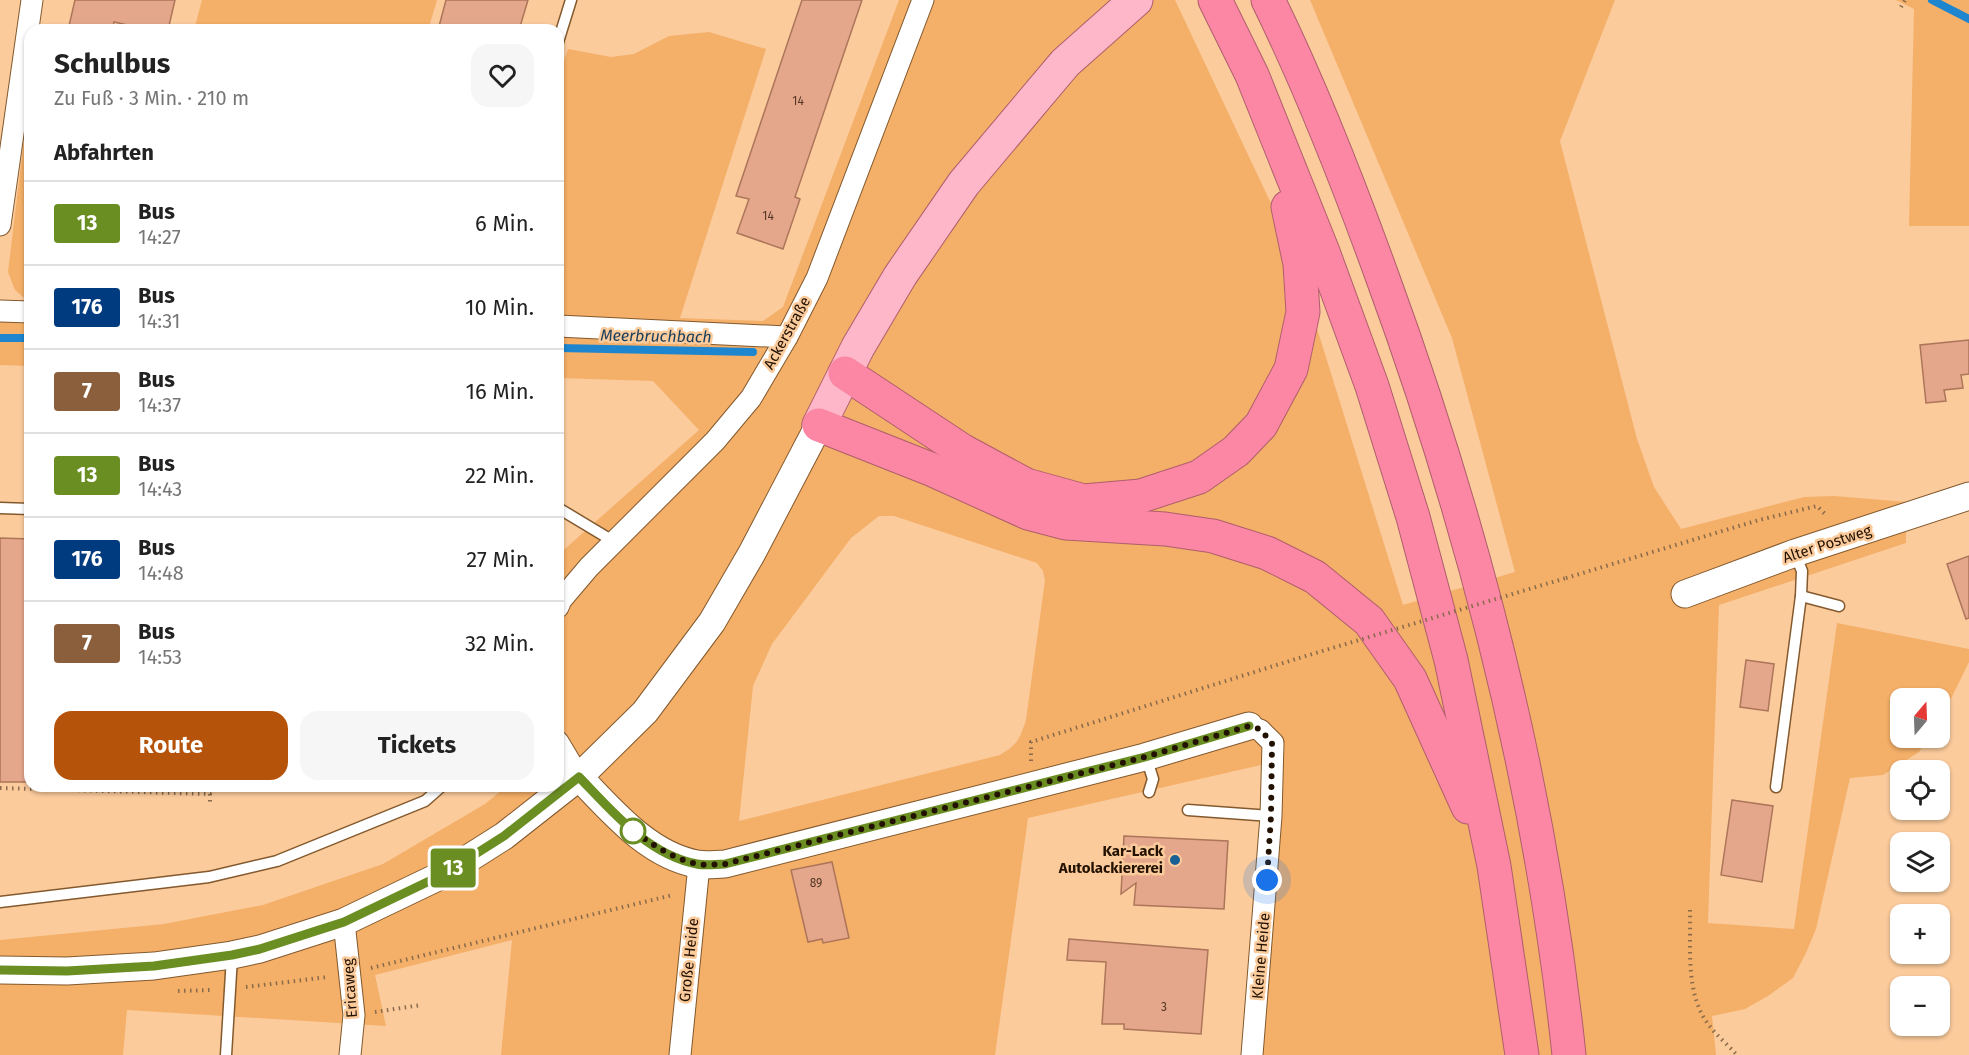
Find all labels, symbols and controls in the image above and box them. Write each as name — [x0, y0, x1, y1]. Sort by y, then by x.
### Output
button: heart — [471, 44, 534, 107]
text: Schulbus — [54, 47, 170, 80]
text: Zu Fuß · 3 Min. · 210 m — [54, 86, 249, 110]
house number: 14 — [792, 94, 804, 108]
text: Abfahrten — [54, 139, 154, 166]
text: Bus — [138, 198, 175, 225]
house number: 14 — [762, 209, 774, 223]
text: 13 — [77, 210, 97, 236]
text: 6 Min. — [475, 210, 534, 237]
text: 14:27 — [138, 225, 181, 249]
text: Bus — [138, 282, 175, 309]
text: 176 — [71, 294, 103, 320]
text: 10 Min. — [465, 294, 534, 321]
street label: Ackerstraße — [760, 294, 814, 372]
text: 14:31 — [138, 309, 180, 333]
water label: Meerbruchbach — [600, 326, 712, 346]
text: Bus — [138, 366, 175, 393]
text: 7 — [82, 378, 92, 404]
text: 16 Min. — [465, 378, 534, 405]
text: 14:37 — [138, 393, 181, 417]
text: Bus — [138, 450, 175, 477]
text: 13 — [77, 462, 97, 488]
text: 22 Min. — [465, 462, 534, 489]
text: 14:43 — [138, 477, 182, 501]
street label: Alter Postweg — [1780, 521, 1874, 567]
text: Bus — [138, 534, 175, 561]
text: 176 — [71, 546, 103, 572]
text: 27 Min. — [466, 546, 534, 573]
text: 14:48 — [138, 561, 184, 585]
text: Bus — [138, 618, 175, 645]
text: 7 — [82, 630, 92, 656]
text: 32 Min. — [465, 630, 534, 657]
text: 14:53 — [138, 645, 182, 669]
north arrow — [1890, 688, 1950, 748]
map controls — [1890, 688, 1950, 1036]
button: Route — [54, 711, 288, 780]
button: Tickets — [300, 711, 534, 780]
button: locate — [1890, 760, 1950, 820]
unlabelled marker — [620, 818, 646, 844]
button: layers — [1890, 832, 1950, 892]
place label: Kar-Lack Autolackiererei — [1058, 842, 1164, 877]
line badge: 13 — [426, 848, 480, 888]
marker: Kar-Lack Autolackiererei — [1168, 853, 1182, 867]
text: 13 — [443, 855, 463, 881]
your location — [1252, 865, 1282, 895]
house number: 89 — [810, 876, 822, 890]
button: + — [1890, 904, 1950, 964]
street label: Kleine Heide — [1248, 912, 1274, 1000]
street label: Große Heide — [676, 917, 702, 1003]
street label: Ericaweg — [339, 957, 361, 1018]
button: − — [1890, 976, 1950, 1036]
house number: 3 — [1161, 1000, 1167, 1014]

